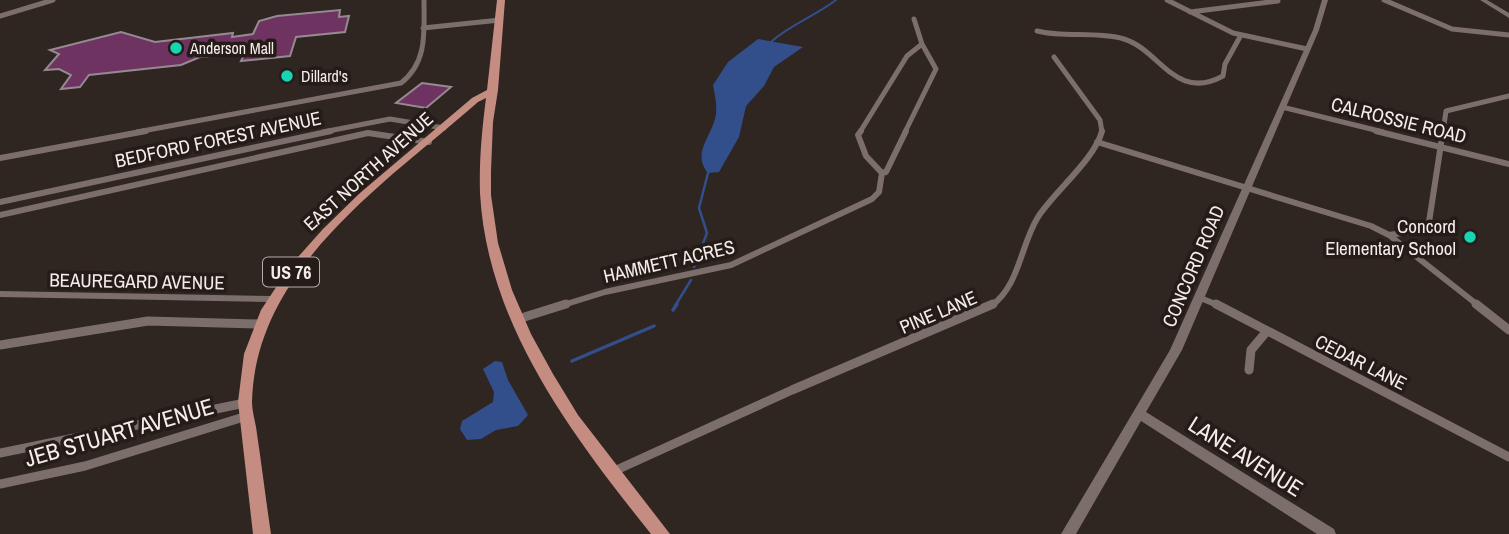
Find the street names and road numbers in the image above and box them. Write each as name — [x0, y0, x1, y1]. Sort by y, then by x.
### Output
street label: CALROSSIE ROAD — [1329, 91, 1469, 149]
street label: BEDFORD FOREST AVENUE — [113, 104, 323, 174]
street label: EAST NORTH AVENUE — [298, 106, 438, 236]
street label: CONCORD ROAD — [1156, 201, 1230, 331]
street label: HAMMETT ACRES — [601, 233, 737, 289]
road number: US 76 — [263, 258, 319, 286]
street label: BEAUREGARD AVENUE — [49, 266, 225, 296]
street label: PINE LANE — [895, 284, 981, 340]
street label: CEDAR LANE — [1311, 328, 1411, 396]
street label: JEB STUART AVENUE — [21, 390, 217, 474]
street label: LANE AVENUE — [1183, 409, 1309, 503]

